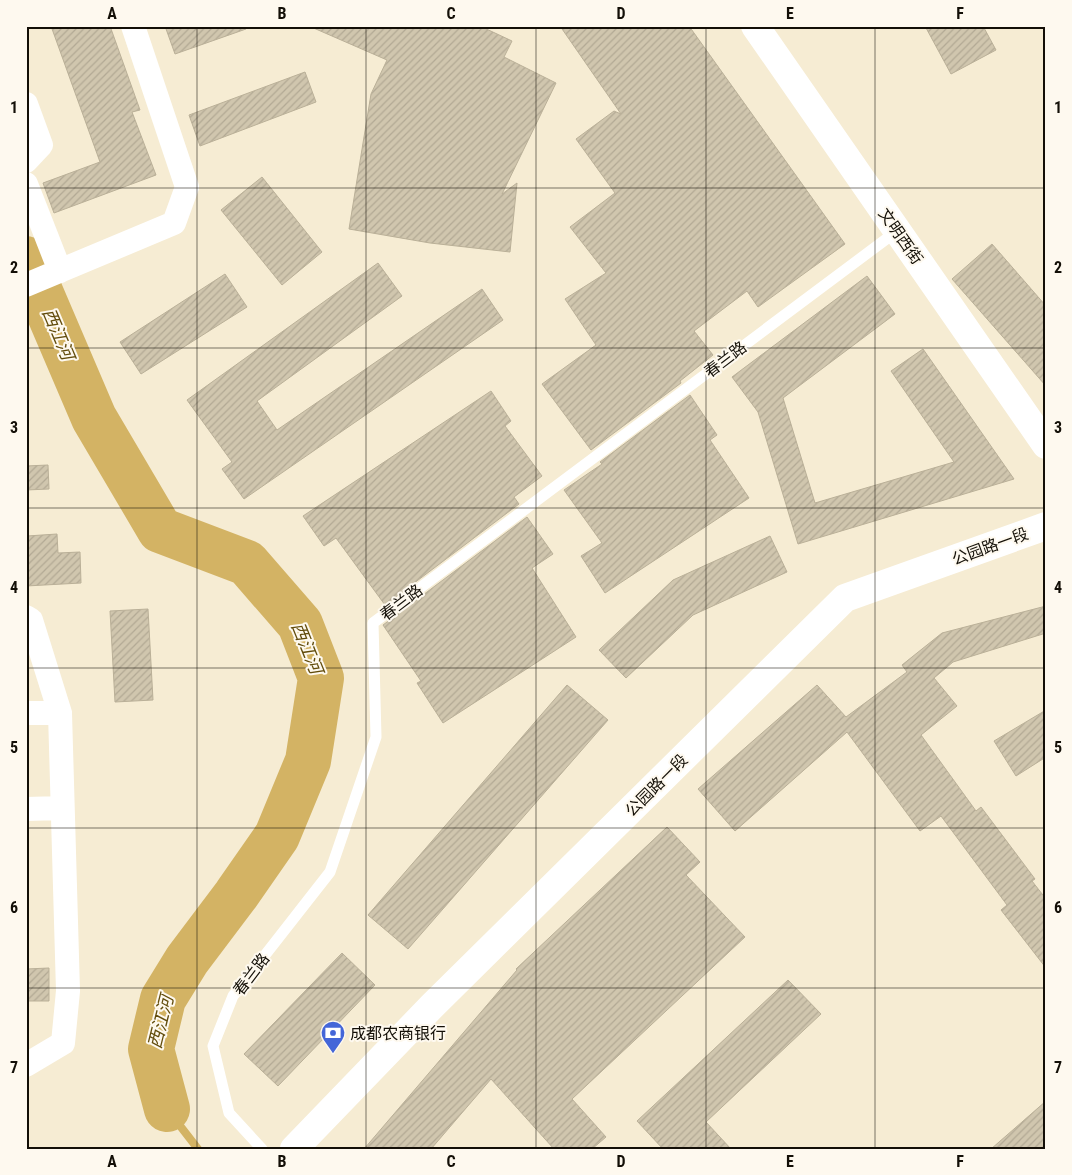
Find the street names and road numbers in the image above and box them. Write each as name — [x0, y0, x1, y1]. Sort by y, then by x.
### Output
street label: 文明西街 — [874, 205, 927, 268]
street label: 春兰路 — [700, 337, 750, 381]
street label: 公园路一段 — [949, 524, 1031, 569]
street label: 春兰路 — [376, 580, 426, 624]
street label: 公园路一段 — [621, 750, 691, 820]
street label: 春兰路 — [229, 949, 273, 999]

